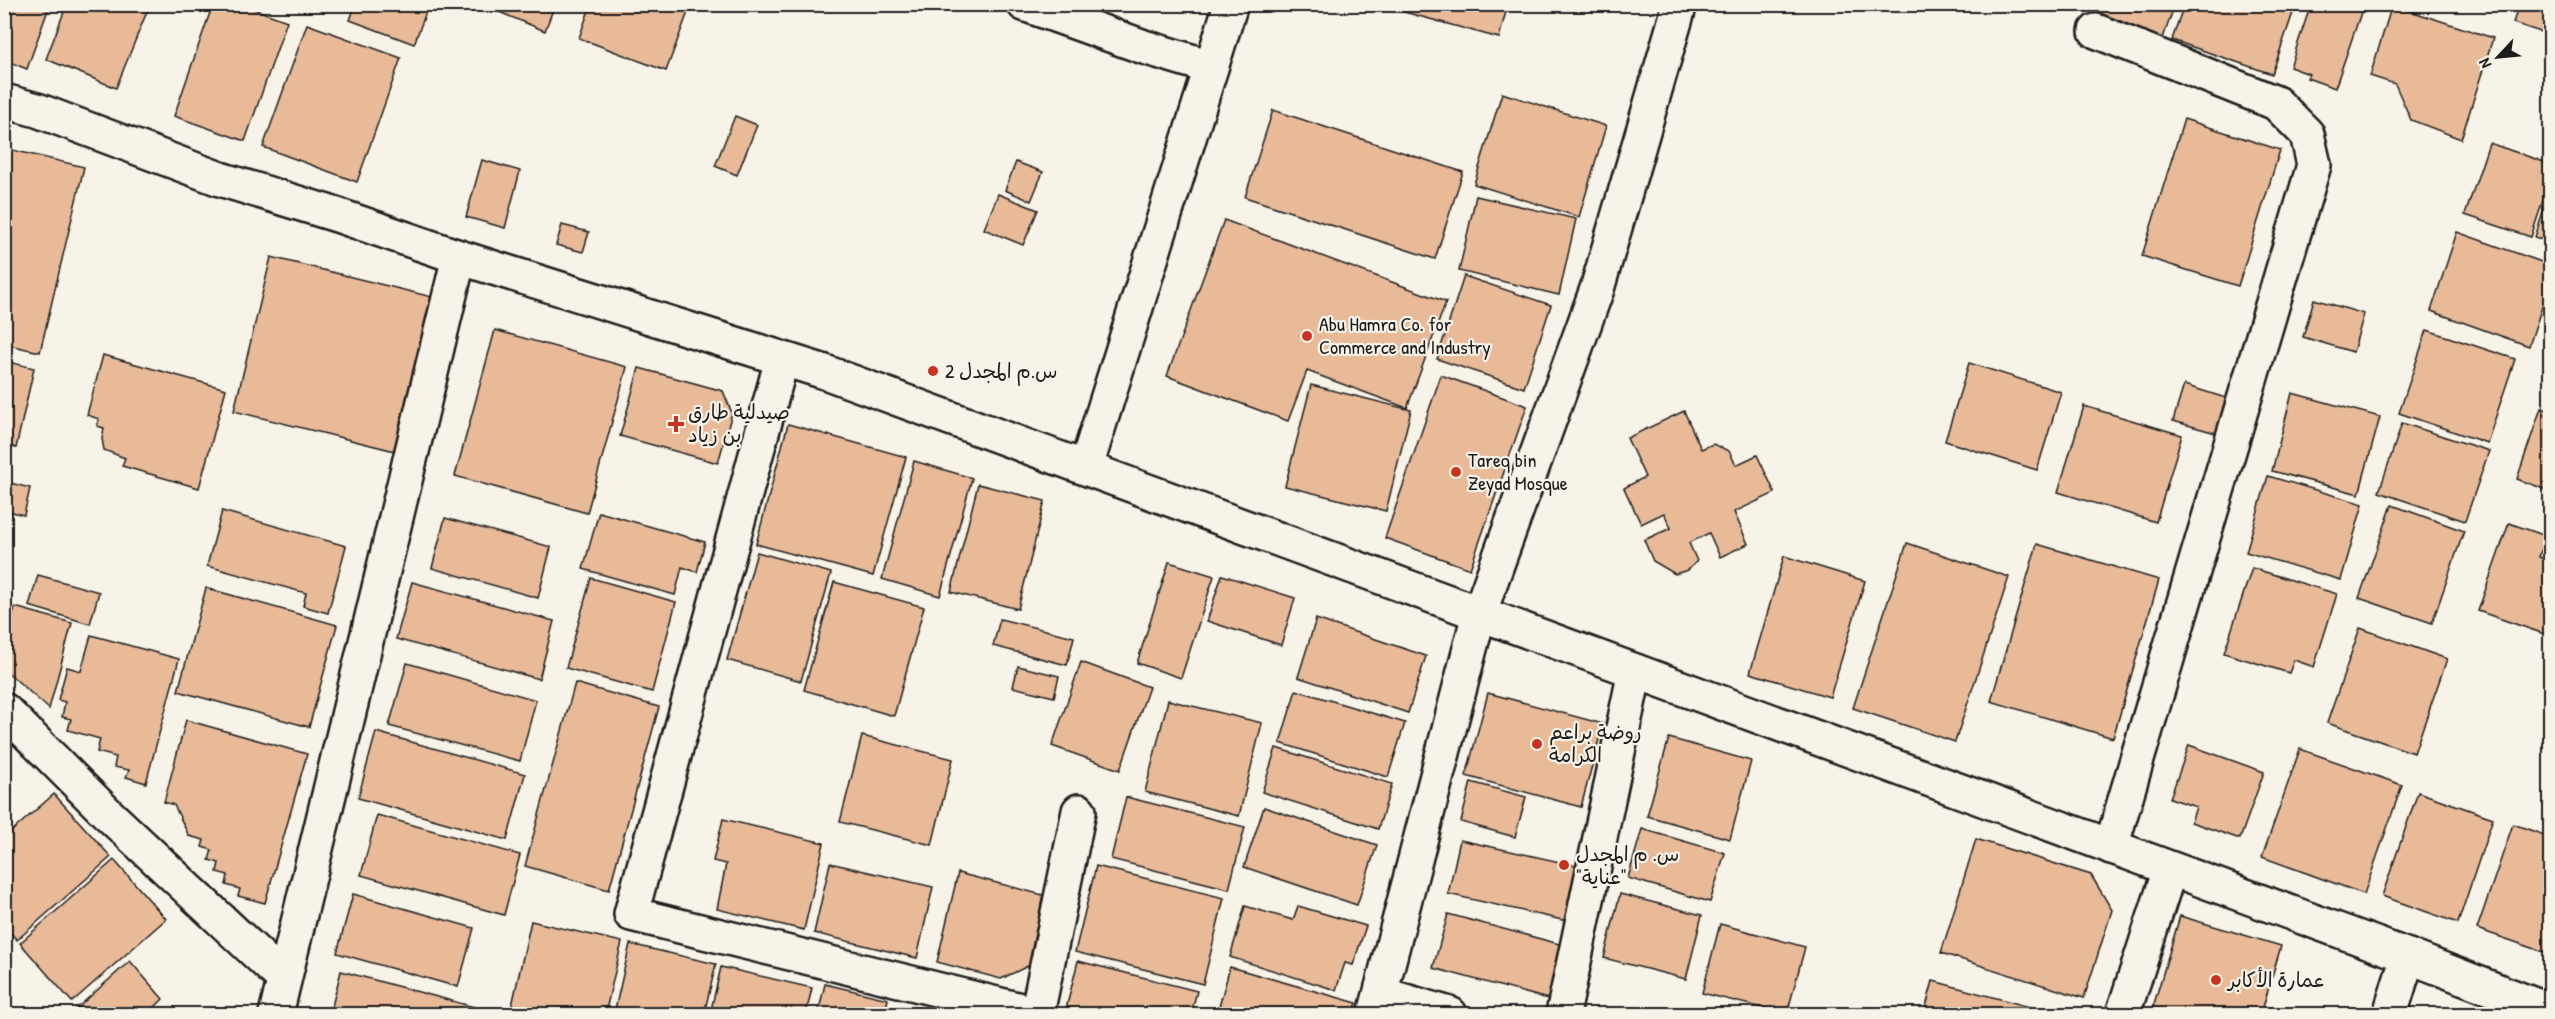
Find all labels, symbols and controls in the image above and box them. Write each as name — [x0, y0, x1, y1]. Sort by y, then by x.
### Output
north arrow — [2468, 27, 2528, 87]
text: N — [2473, 54, 2496, 72]
place label: Abu Hamra Co. for Commerce and Industry — [1319, 310, 1491, 360]
marker: Abu Hamra Co. for Commerce and Industry — [1300, 329, 1314, 343]
place label: س.م المجدل 2 — [945, 357, 1058, 386]
marker: س.م المجدل 2 — [926, 364, 940, 378]
place label: صيدلية طارق بن زياد — [688, 398, 790, 448]
marker: صيدلية طارق بن زياد — [669, 417, 683, 431]
place label: Tareq bin Zeyad Mosque — [1468, 446, 1568, 496]
marker: Tareq bin Zeyad Mosque — [1449, 465, 1463, 479]
place label: روضة براعم الكرامة — [1549, 718, 1642, 768]
marker: روضة براعم الكرامة — [1530, 737, 1544, 751]
place label: س. م المجدل "عناية" — [1576, 840, 1679, 890]
marker: س. م المجدل "عناية" — [1557, 858, 1571, 872]
place label: عمارة الأكابر — [2226, 966, 2326, 993]
marker: عمارة الأكابر — [2209, 973, 2223, 987]

